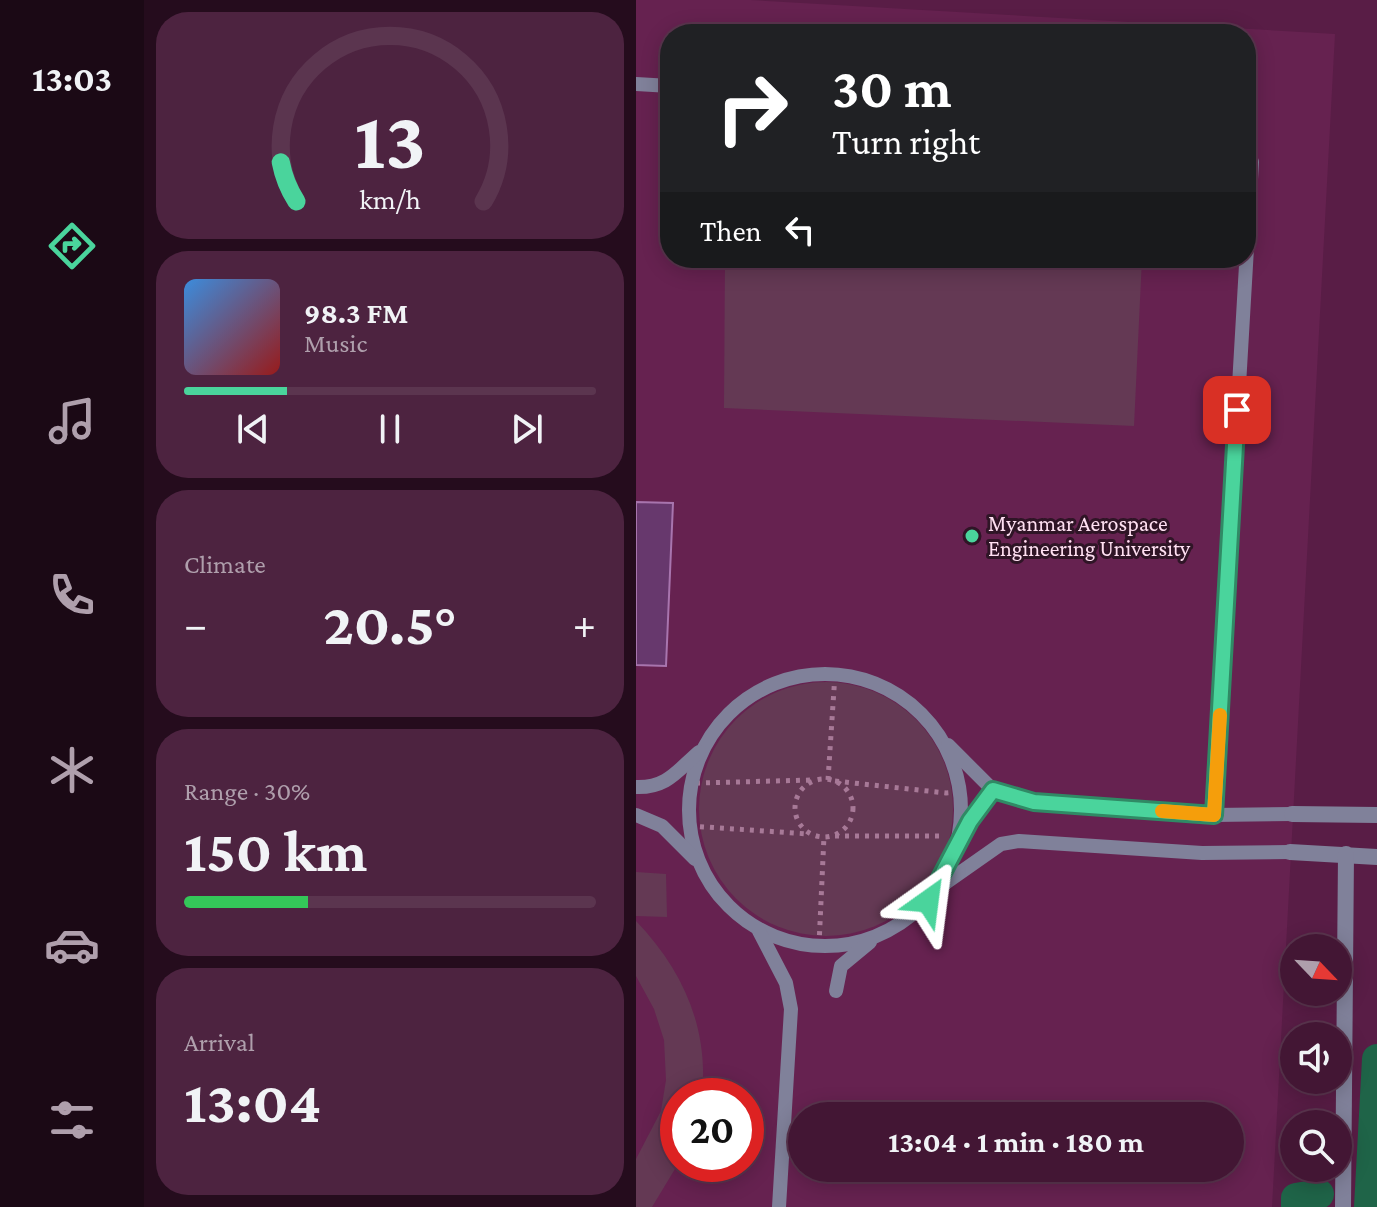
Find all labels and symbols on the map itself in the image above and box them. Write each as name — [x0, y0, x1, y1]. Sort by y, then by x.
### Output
pin — [1203, 376, 1271, 444]
place label: Myanmar Aerospace Engineering University — [988, 511, 1191, 561]
marker: Myanmar Aerospace Engineering University — [963, 527, 981, 545]
position arrow — [886, 859, 970, 943]
north arrow — [1280, 934, 1352, 1006]
speed limit sign: 20 — [660, 1078, 764, 1182]

